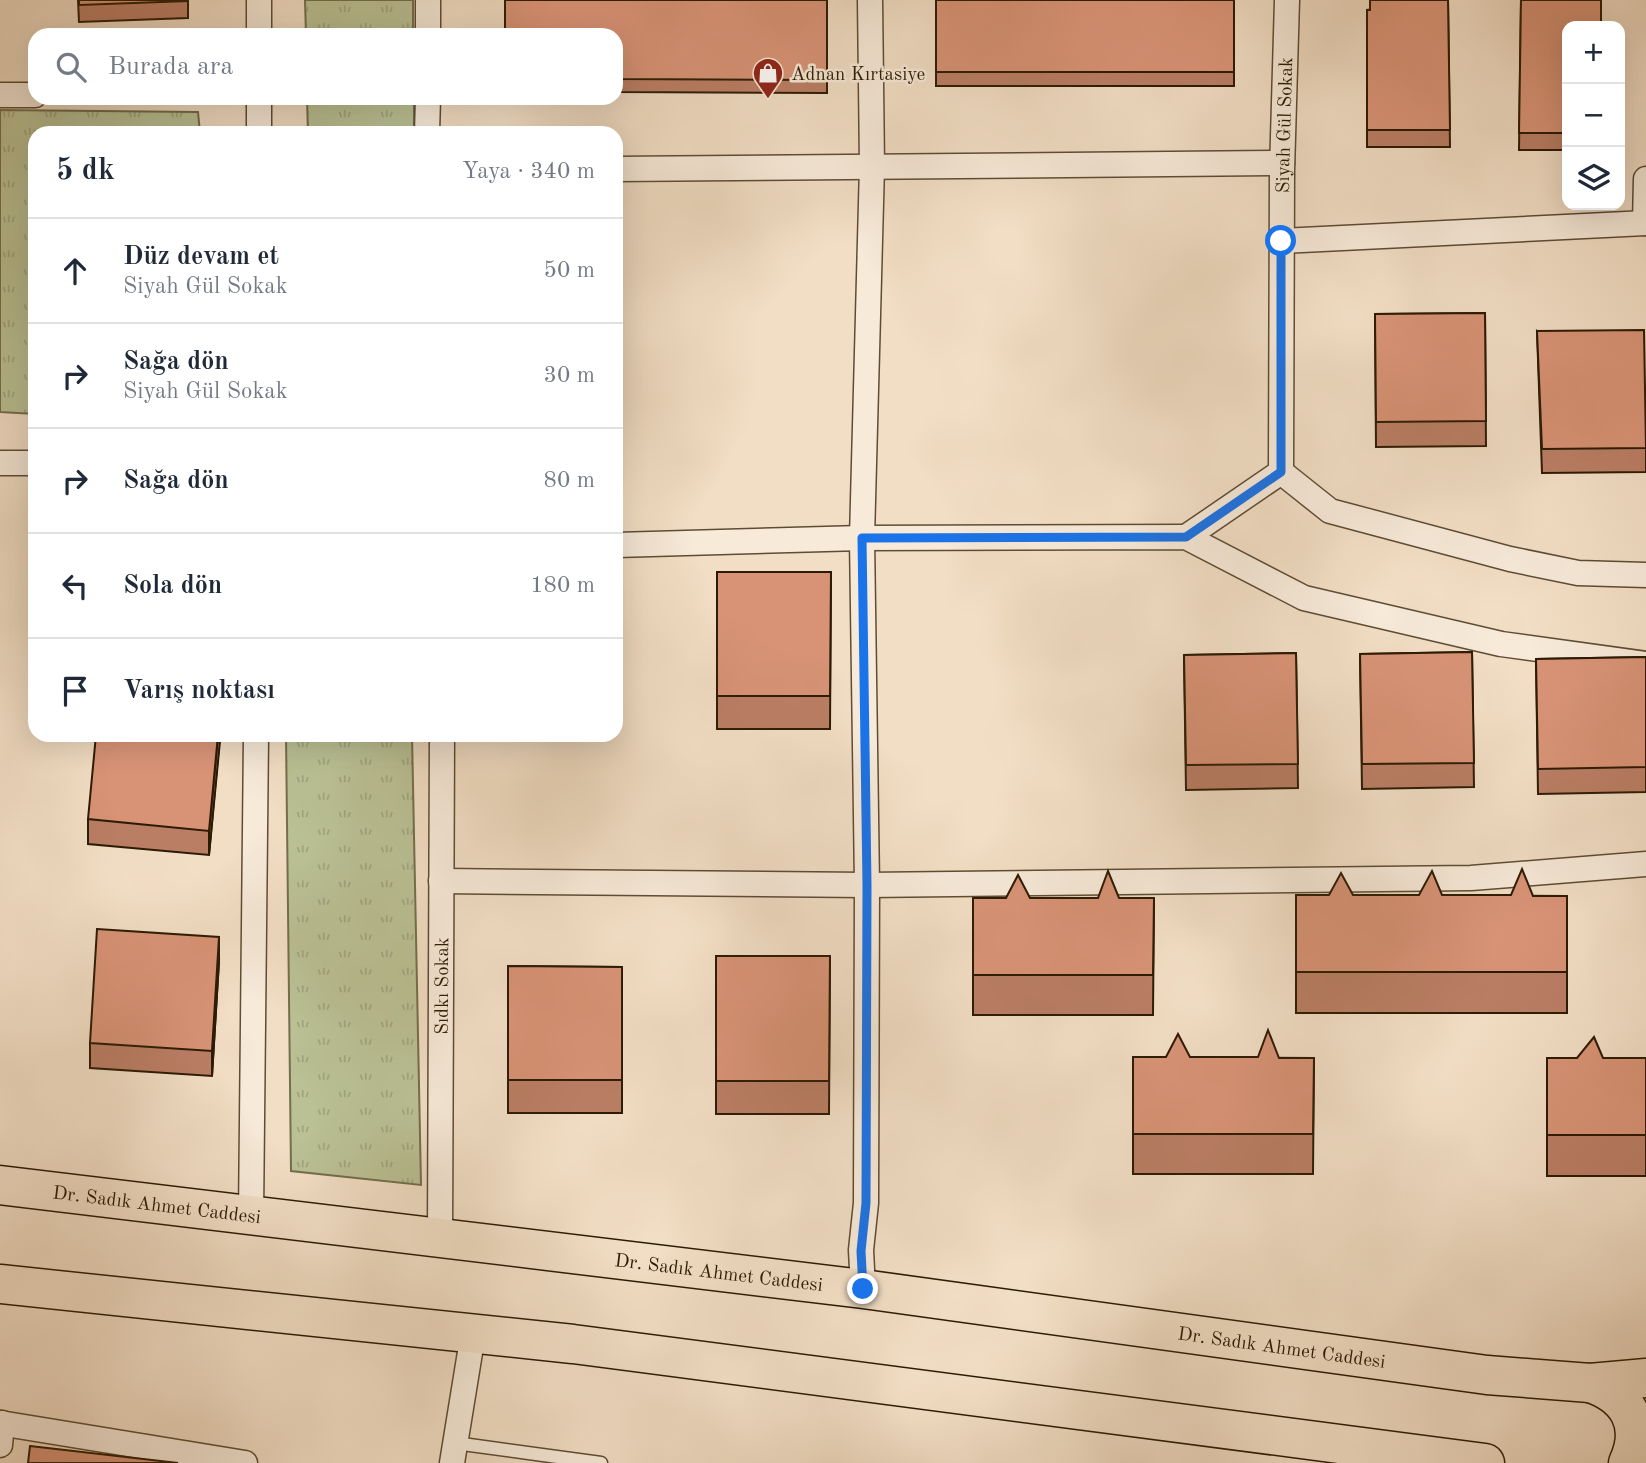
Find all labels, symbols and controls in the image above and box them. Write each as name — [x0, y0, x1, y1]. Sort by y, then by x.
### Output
map controls — [1562, 21, 1625, 210]
button: + — [1562, 21, 1625, 84]
search box — [28, 28, 623, 105]
icon: search — [52, 48, 90, 86]
text: Burada ara — [108, 54, 233, 80]
shop icon: Adnan Kırtasiye — [751, 56, 785, 100]
street label: Siyah Gül Sokak — [1275, 57, 1297, 193]
place label: Adnan Kırtasiye — [791, 66, 925, 85]
button: − — [1562, 84, 1625, 147]
button: layers — [1562, 147, 1625, 210]
text: 5 dk — [56, 156, 115, 186]
text: Yaya · 340 m — [462, 160, 595, 183]
route start — [1265, 225, 1296, 256]
text: Düz devam et — [123, 244, 279, 270]
icon: ahead — [56, 252, 94, 290]
text: 50 m — [544, 259, 595, 282]
text: Siyah Gül Sokak — [123, 275, 288, 298]
text: Sağa dön — [123, 349, 229, 375]
icon: right — [56, 357, 94, 395]
text: 30 m — [544, 364, 595, 387]
text: Siyah Gül Sokak — [123, 380, 288, 403]
icon: right — [56, 462, 94, 500]
text: Sağa dön — [123, 468, 229, 494]
text: 80 m — [544, 469, 595, 492]
icon: left — [56, 567, 94, 605]
text: Sola dön — [123, 573, 222, 599]
text: 180 m — [530, 574, 595, 597]
icon: arrive — [56, 672, 94, 710]
text: Varış noktası — [123, 678, 275, 704]
street label: Sıdkı Sokak — [434, 937, 453, 1035]
street label: Dr. Sadık Ahmet Caddesi — [51, 1184, 262, 1228]
street label: Dr. Sadık Ahmet Caddesi — [613, 1252, 824, 1296]
route end — [847, 1273, 878, 1304]
street label: Dr. Sadık Ahmet Caddesi — [1176, 1325, 1387, 1373]

